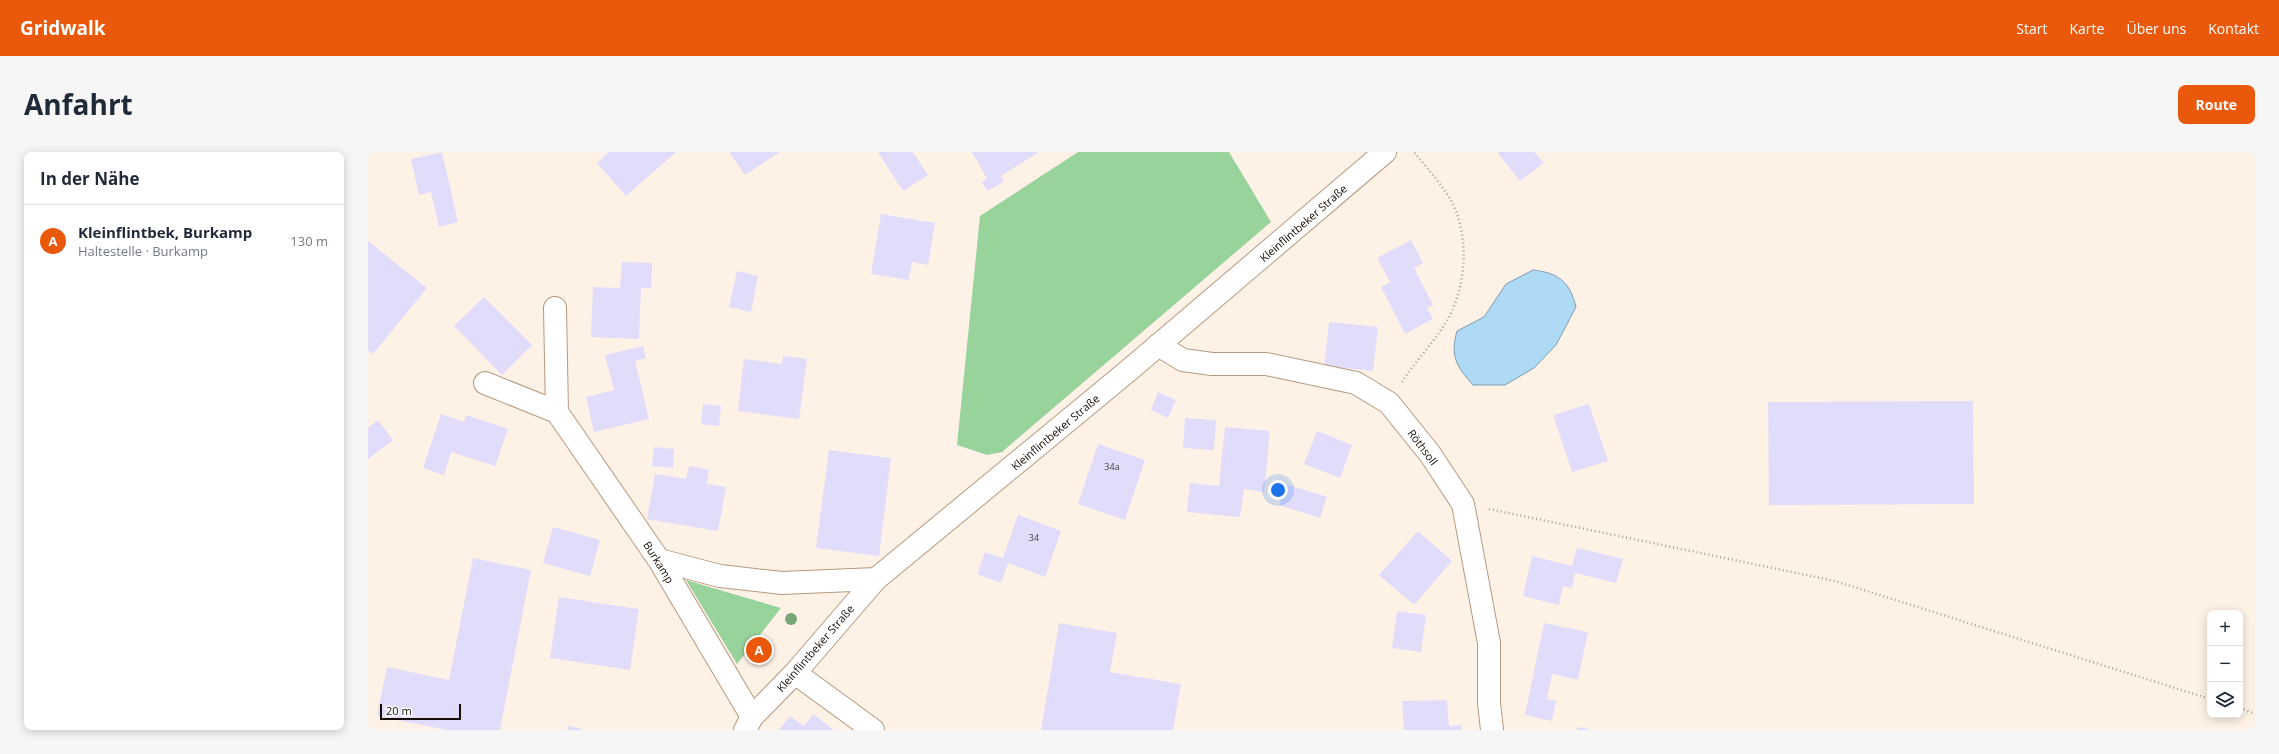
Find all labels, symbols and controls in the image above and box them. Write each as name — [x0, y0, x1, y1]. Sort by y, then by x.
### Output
text: Gridwalk — [20, 15, 106, 41]
text: Start — [2016, 19, 2048, 38]
text: Karte — [2070, 19, 2104, 38]
text: Über uns — [2126, 19, 2186, 38]
text: Kontakt — [2208, 19, 2259, 38]
text: Anfahrt — [24, 85, 133, 123]
button: Route — [2178, 85, 2255, 124]
text: In der Nähe — [40, 167, 139, 190]
street label: Kleinflintbeker Straße — [1256, 181, 1350, 265]
text: Kleinflintbek, Burkamp — [78, 222, 252, 242]
text: A — [49, 232, 57, 250]
text: 130 m — [290, 232, 328, 250]
text: Haltestelle · Burkamp — [78, 242, 208, 260]
street label: Kleinflintbeker Straße — [1008, 391, 1102, 473]
street label: Röthsoll — [1405, 426, 1441, 468]
house number: 34a — [1104, 460, 1120, 473]
your location — [1268, 480, 1288, 500]
house number: 34 — [1029, 531, 1039, 544]
street label: Burkamp — [640, 538, 678, 586]
street label: Kleinflintbeker Straße — [773, 601, 857, 695]
map controls — [2207, 610, 2243, 718]
button: + — [2207, 610, 2243, 646]
pin: A — [746, 635, 772, 665]
button: − — [2207, 646, 2243, 682]
button: layers — [2207, 682, 2243, 718]
scale bar — [380, 702, 461, 721]
text: 20 m — [386, 703, 412, 718]

